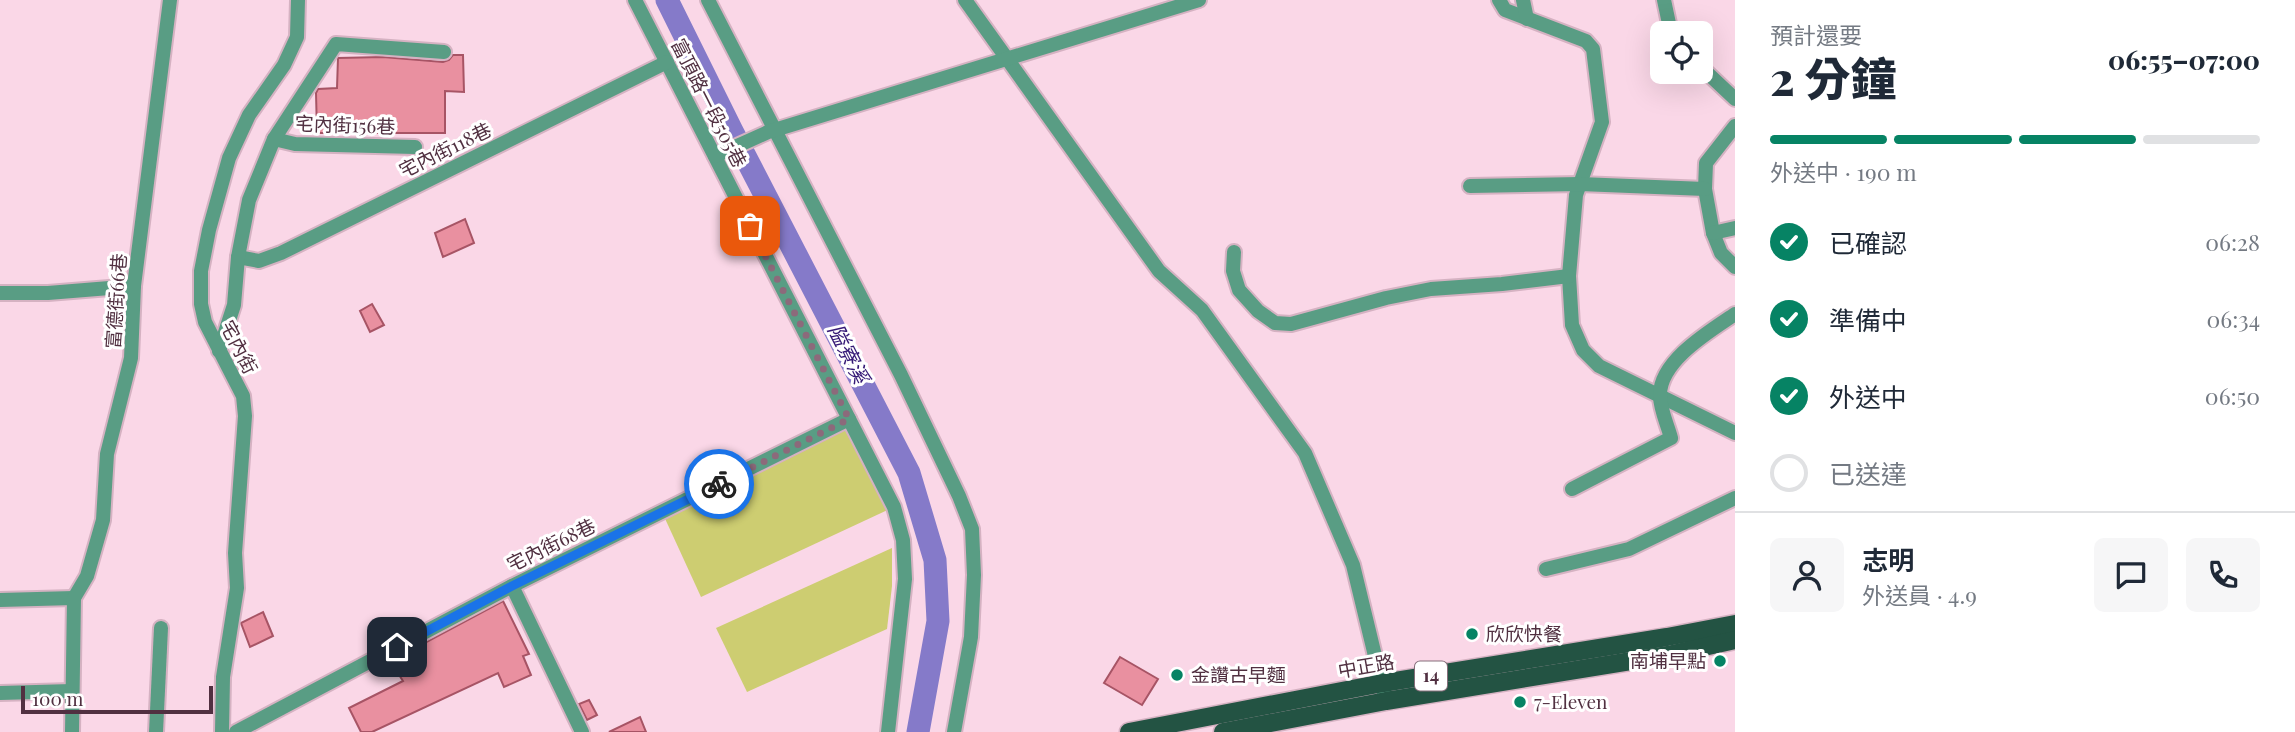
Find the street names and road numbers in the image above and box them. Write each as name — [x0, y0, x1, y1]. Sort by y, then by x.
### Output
street label: 富頂路一段505巷 — [666, 34, 754, 171]
street label: 宅內街156巷 — [294, 109, 396, 139]
street label: 宅內街118巷 — [394, 116, 495, 183]
street label: 富德街66巷 — [99, 252, 131, 350]
street label: 宅內街 — [215, 315, 264, 378]
street label: 宅內街68巷 — [502, 511, 599, 577]
street label: 中正路 — [1335, 647, 1396, 683]
road number: 14 — [1415, 662, 1447, 690]

